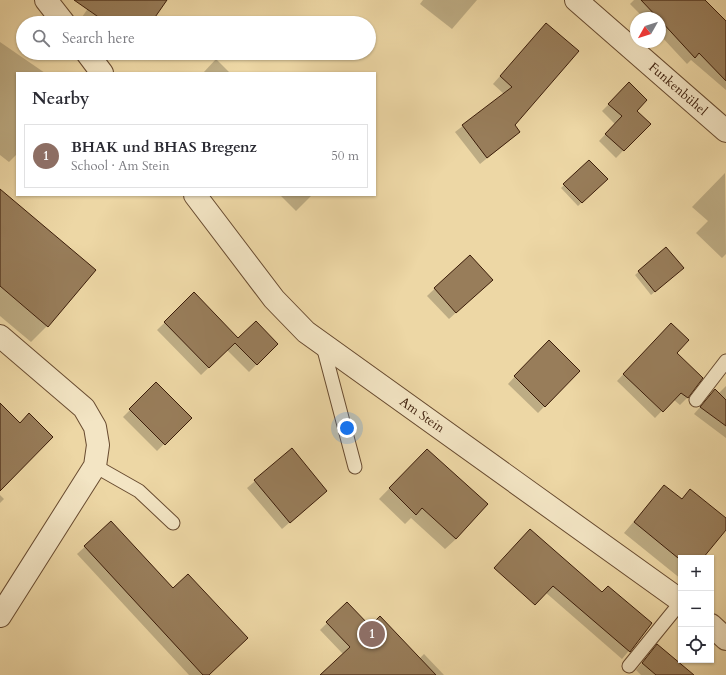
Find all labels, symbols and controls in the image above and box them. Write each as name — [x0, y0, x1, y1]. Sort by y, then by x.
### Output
north arrow — [630, 12, 666, 48]
search box — [16, 16, 376, 60]
icon: search — [30, 27, 52, 49]
text: Search here — [62, 28, 135, 48]
street label: Funkenbühel — [645, 58, 712, 120]
text: Nearby — [32, 87, 89, 110]
text: BHAK und BHAS Bregenz — [71, 137, 257, 157]
text: 1 — [43, 147, 49, 165]
text: 50 m — [331, 147, 359, 165]
text: School · Am Stein — [71, 157, 170, 175]
street label: Am Stein — [396, 393, 449, 437]
your location — [337, 418, 357, 438]
map controls — [678, 555, 714, 663]
button: + — [678, 555, 714, 591]
button: − — [678, 591, 714, 627]
pin: 1 — [359, 619, 385, 649]
button: locate — [678, 627, 714, 663]

